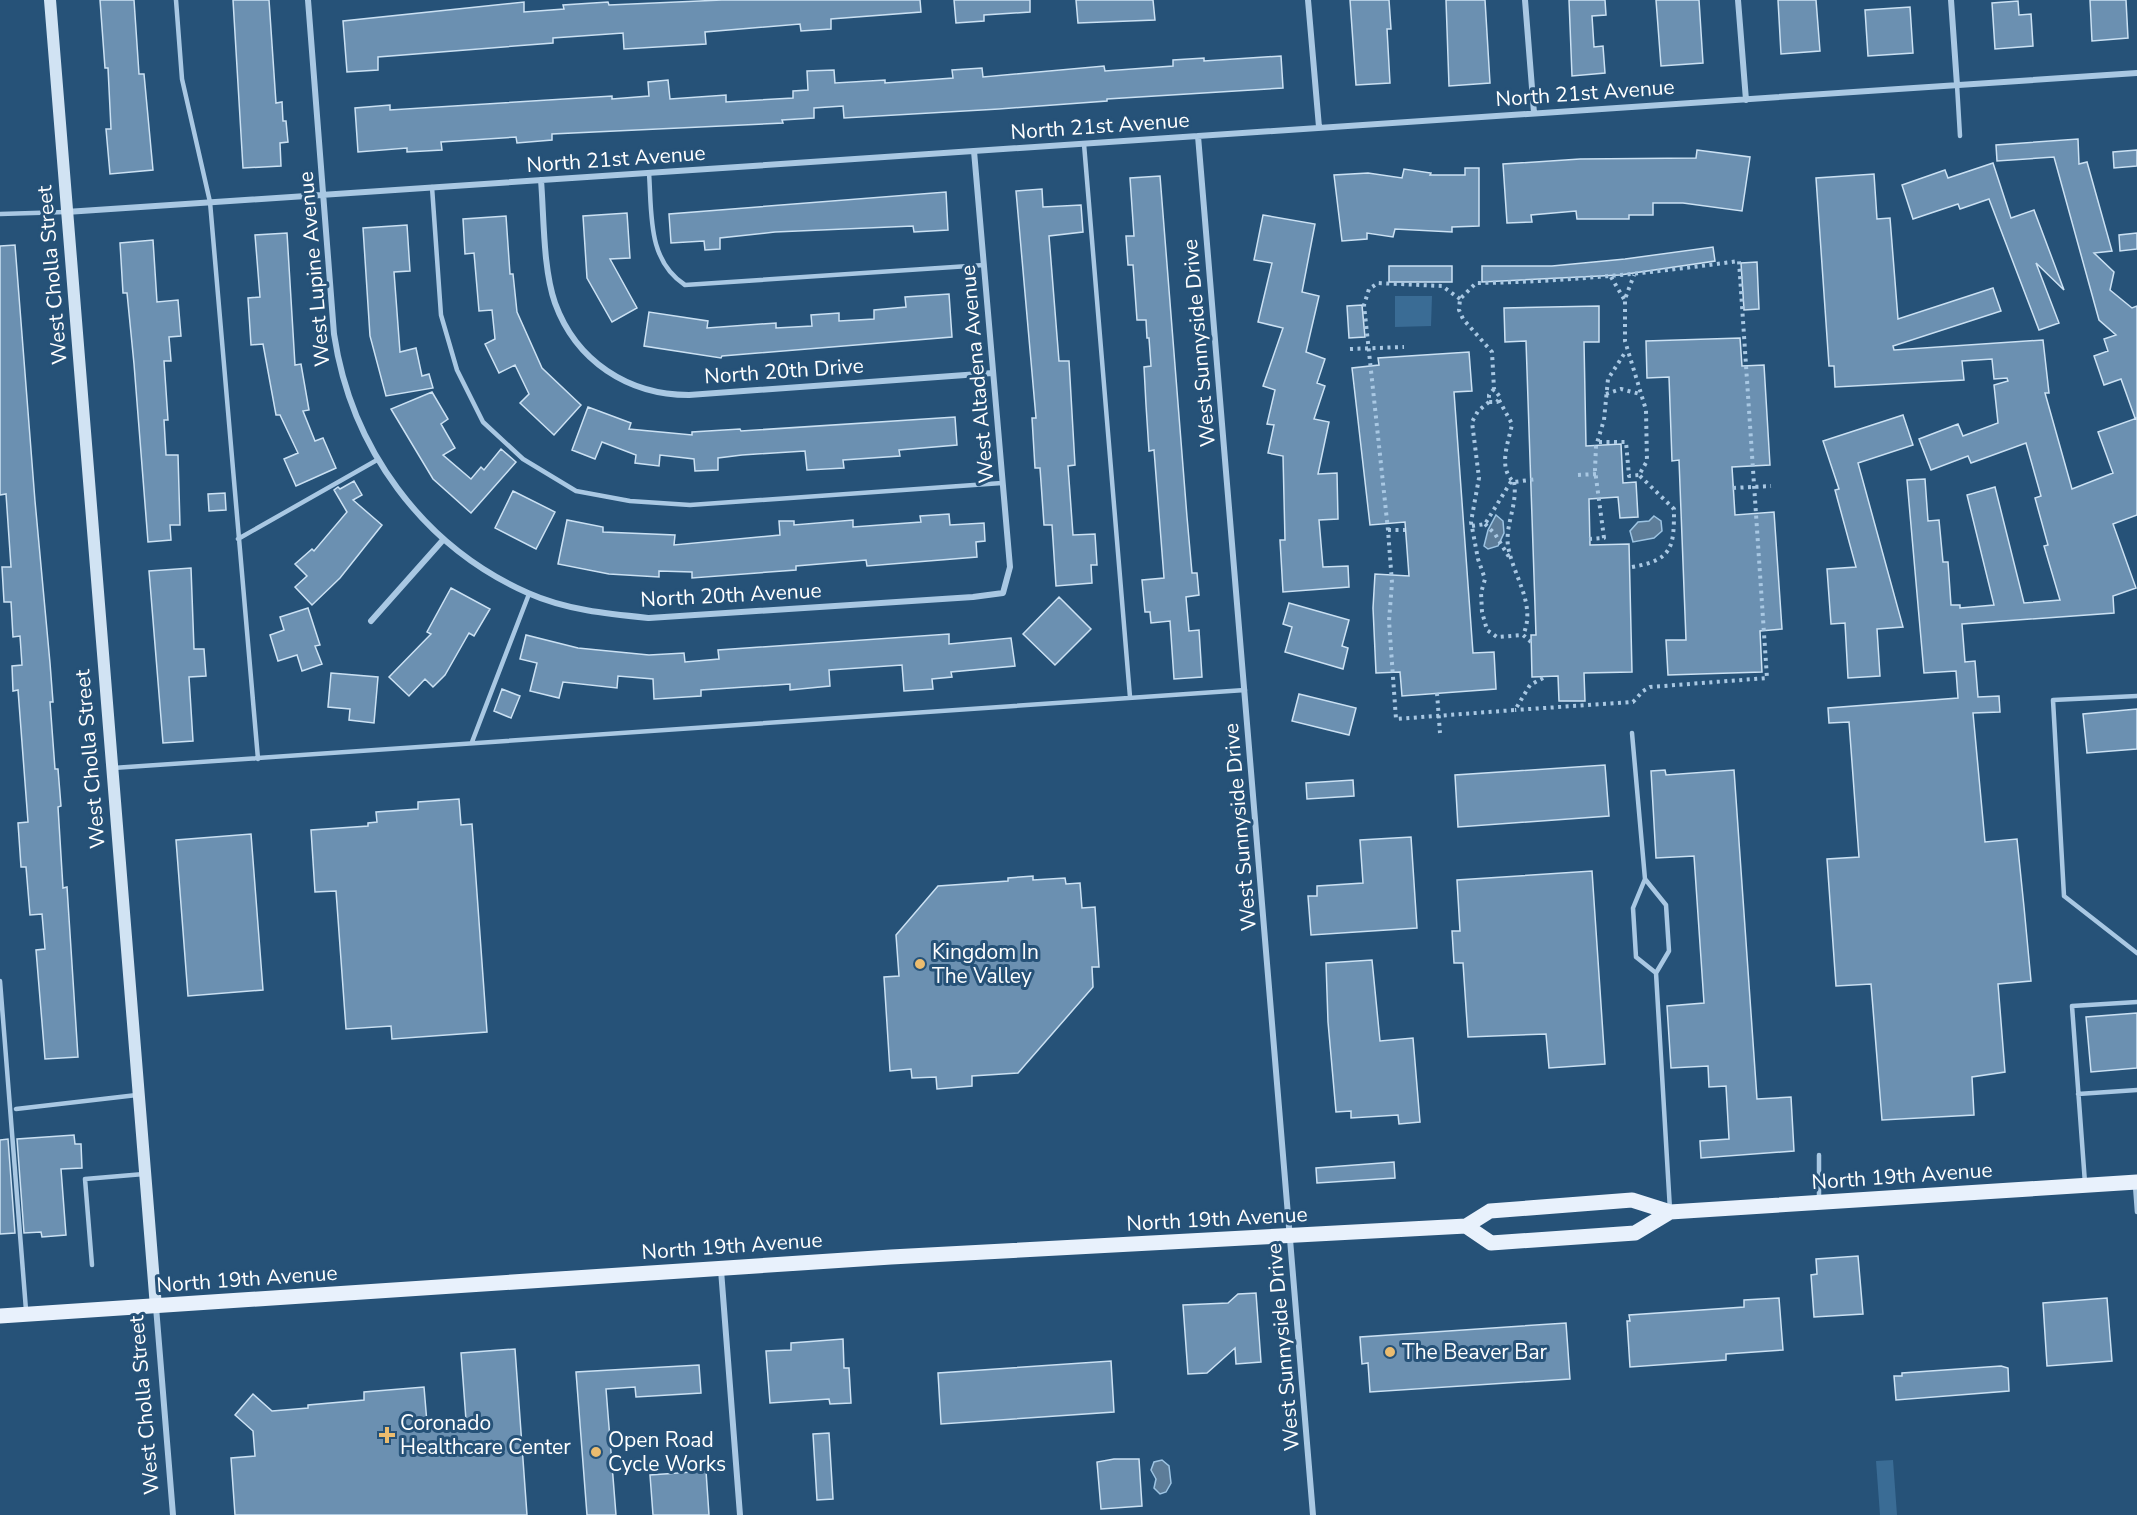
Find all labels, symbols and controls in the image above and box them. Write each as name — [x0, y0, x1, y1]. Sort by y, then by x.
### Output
street label: North 21st Avenue — [1495, 73, 1675, 113]
street label: North 21st Avenue — [1010, 106, 1190, 146]
street label: North 21st Avenue — [526, 139, 706, 179]
street label: West Lupine Avenue — [292, 170, 336, 368]
street label: West Cholla Street — [30, 184, 74, 366]
street label: West Sunnyside Drive — [1176, 238, 1222, 448]
street label: West Altadena Avenue — [954, 264, 1000, 484]
street label: North 20th Drive — [703, 351, 865, 391]
street label: North 20th Avenue — [640, 576, 822, 614]
street label: West Cholla Street — [68, 668, 112, 850]
street label: West Sunnyside Drive — [1217, 722, 1263, 932]
place label: Kingdom In The Valley — [932, 938, 1039, 990]
marker: Kingdom In The Valley — [913, 957, 927, 971]
street label: North 19th Avenue — [1811, 1156, 1993, 1196]
street label: North 19th Avenue — [1126, 1200, 1308, 1238]
street label: North 19th Avenue — [641, 1226, 823, 1266]
street label: West Sunnyside Drive — [1260, 1242, 1306, 1452]
street label: North 19th Avenue — [156, 1259, 338, 1299]
street label: West Cholla Street — [122, 1314, 166, 1496]
place label: The Beaver Bar — [1402, 1338, 1548, 1366]
marker: The Beaver Bar — [1383, 1345, 1397, 1359]
place label: Coronado Healthcare Center — [400, 1409, 571, 1461]
marker: Coronado Healthcare Center — [378, 1426, 396, 1444]
place label: Open Road Cycle Works — [608, 1426, 726, 1478]
marker: Open Road Cycle Works — [589, 1445, 603, 1459]

